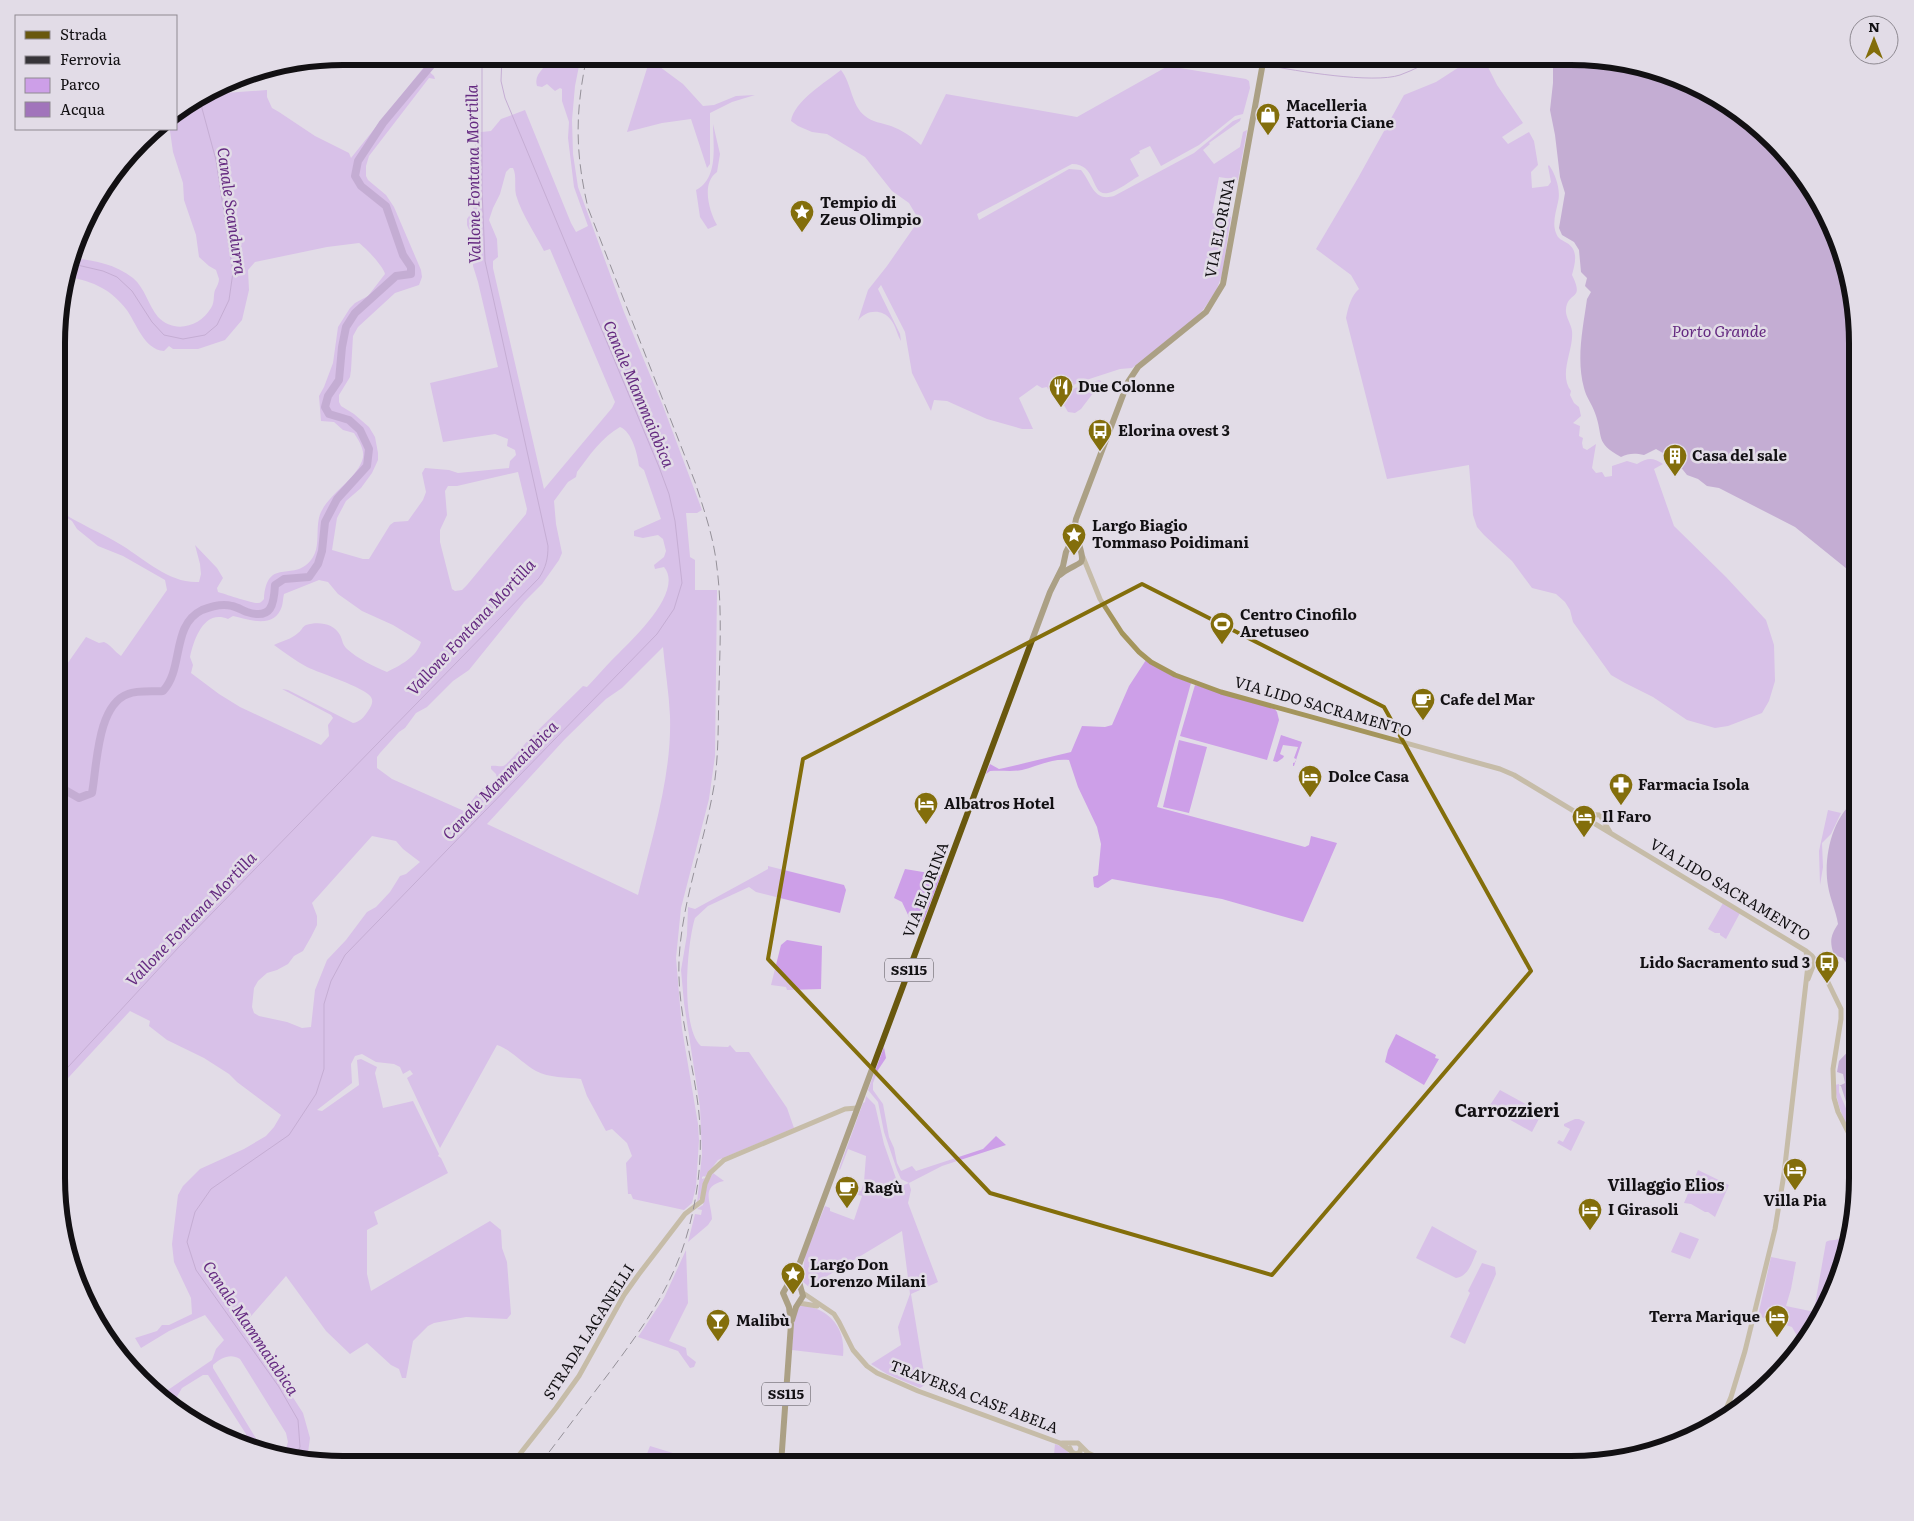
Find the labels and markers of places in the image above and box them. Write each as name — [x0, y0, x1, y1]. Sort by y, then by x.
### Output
place label: Macelleria Fattoria Ciane — [1286, 93, 1395, 133]
shop icon: Macelleria Fattoria Ciane — [1255, 102, 1281, 136]
place label: Tempio di Zeus Olimpio — [820, 190, 921, 230]
place icon: Tempio di Zeus Olimpio — [789, 199, 815, 233]
restaurant icon: Due Colonne — [1048, 374, 1074, 408]
place label: Due Colonne — [1078, 374, 1175, 397]
bus stop icon: Elorina ovest 3 — [1087, 418, 1113, 452]
place label: Elorina ovest 3 — [1118, 418, 1230, 441]
building icon: Casa del sale — [1662, 443, 1688, 477]
place label: Casa del sale — [1692, 443, 1787, 466]
place label: Largo Biagio Tommaso Poidimani — [1092, 513, 1249, 553]
place icon: Largo Biagio Tommaso Poidimani — [1061, 522, 1087, 556]
place label: Centro Cinofilo Aretuseo — [1240, 602, 1357, 642]
sports icon: Centro Cinofilo Aretuseo — [1209, 611, 1235, 645]
cafe icon: Cafe del Mar — [1410, 687, 1436, 721]
place label: Cafe del Mar — [1440, 687, 1535, 710]
hotel icon: Dolce Casa — [1297, 764, 1323, 798]
place label: Dolce Casa — [1328, 764, 1410, 787]
pharmacy icon: Farmacia Isola — [1608, 772, 1634, 806]
place label: Farmacia Isola — [1638, 772, 1750, 795]
hotel icon: Albatros Hotel — [913, 791, 939, 825]
place label: Albatros Hotel — [944, 791, 1055, 814]
hotel icon: Il Faro — [1571, 804, 1597, 838]
place label: Il Faro — [1602, 804, 1651, 827]
place label: Lido Sacramento sud 3 — [1640, 950, 1810, 973]
bus stop icon: Lido Sacramento sud 3 — [1814, 950, 1840, 984]
hotel icon: Villa Pia — [1782, 1157, 1808, 1191]
cafe icon: Ragù — [834, 1175, 860, 1209]
place label: Ragù — [864, 1175, 903, 1198]
place label: Villa Pia — [1763, 1188, 1827, 1211]
hotel icon: I Girasoli — [1577, 1197, 1603, 1231]
place label: I Girasoli — [1608, 1197, 1679, 1220]
place label: Largo Don Lorenzo Milani — [810, 1252, 926, 1292]
place icon: Largo Don Lorenzo Milani — [780, 1261, 806, 1295]
place label: Terra Marique — [1649, 1304, 1761, 1327]
hotel icon: Terra Marique — [1764, 1304, 1790, 1338]
bar icon: Malibù — [705, 1308, 731, 1342]
place label: Malibù — [736, 1308, 790, 1331]

